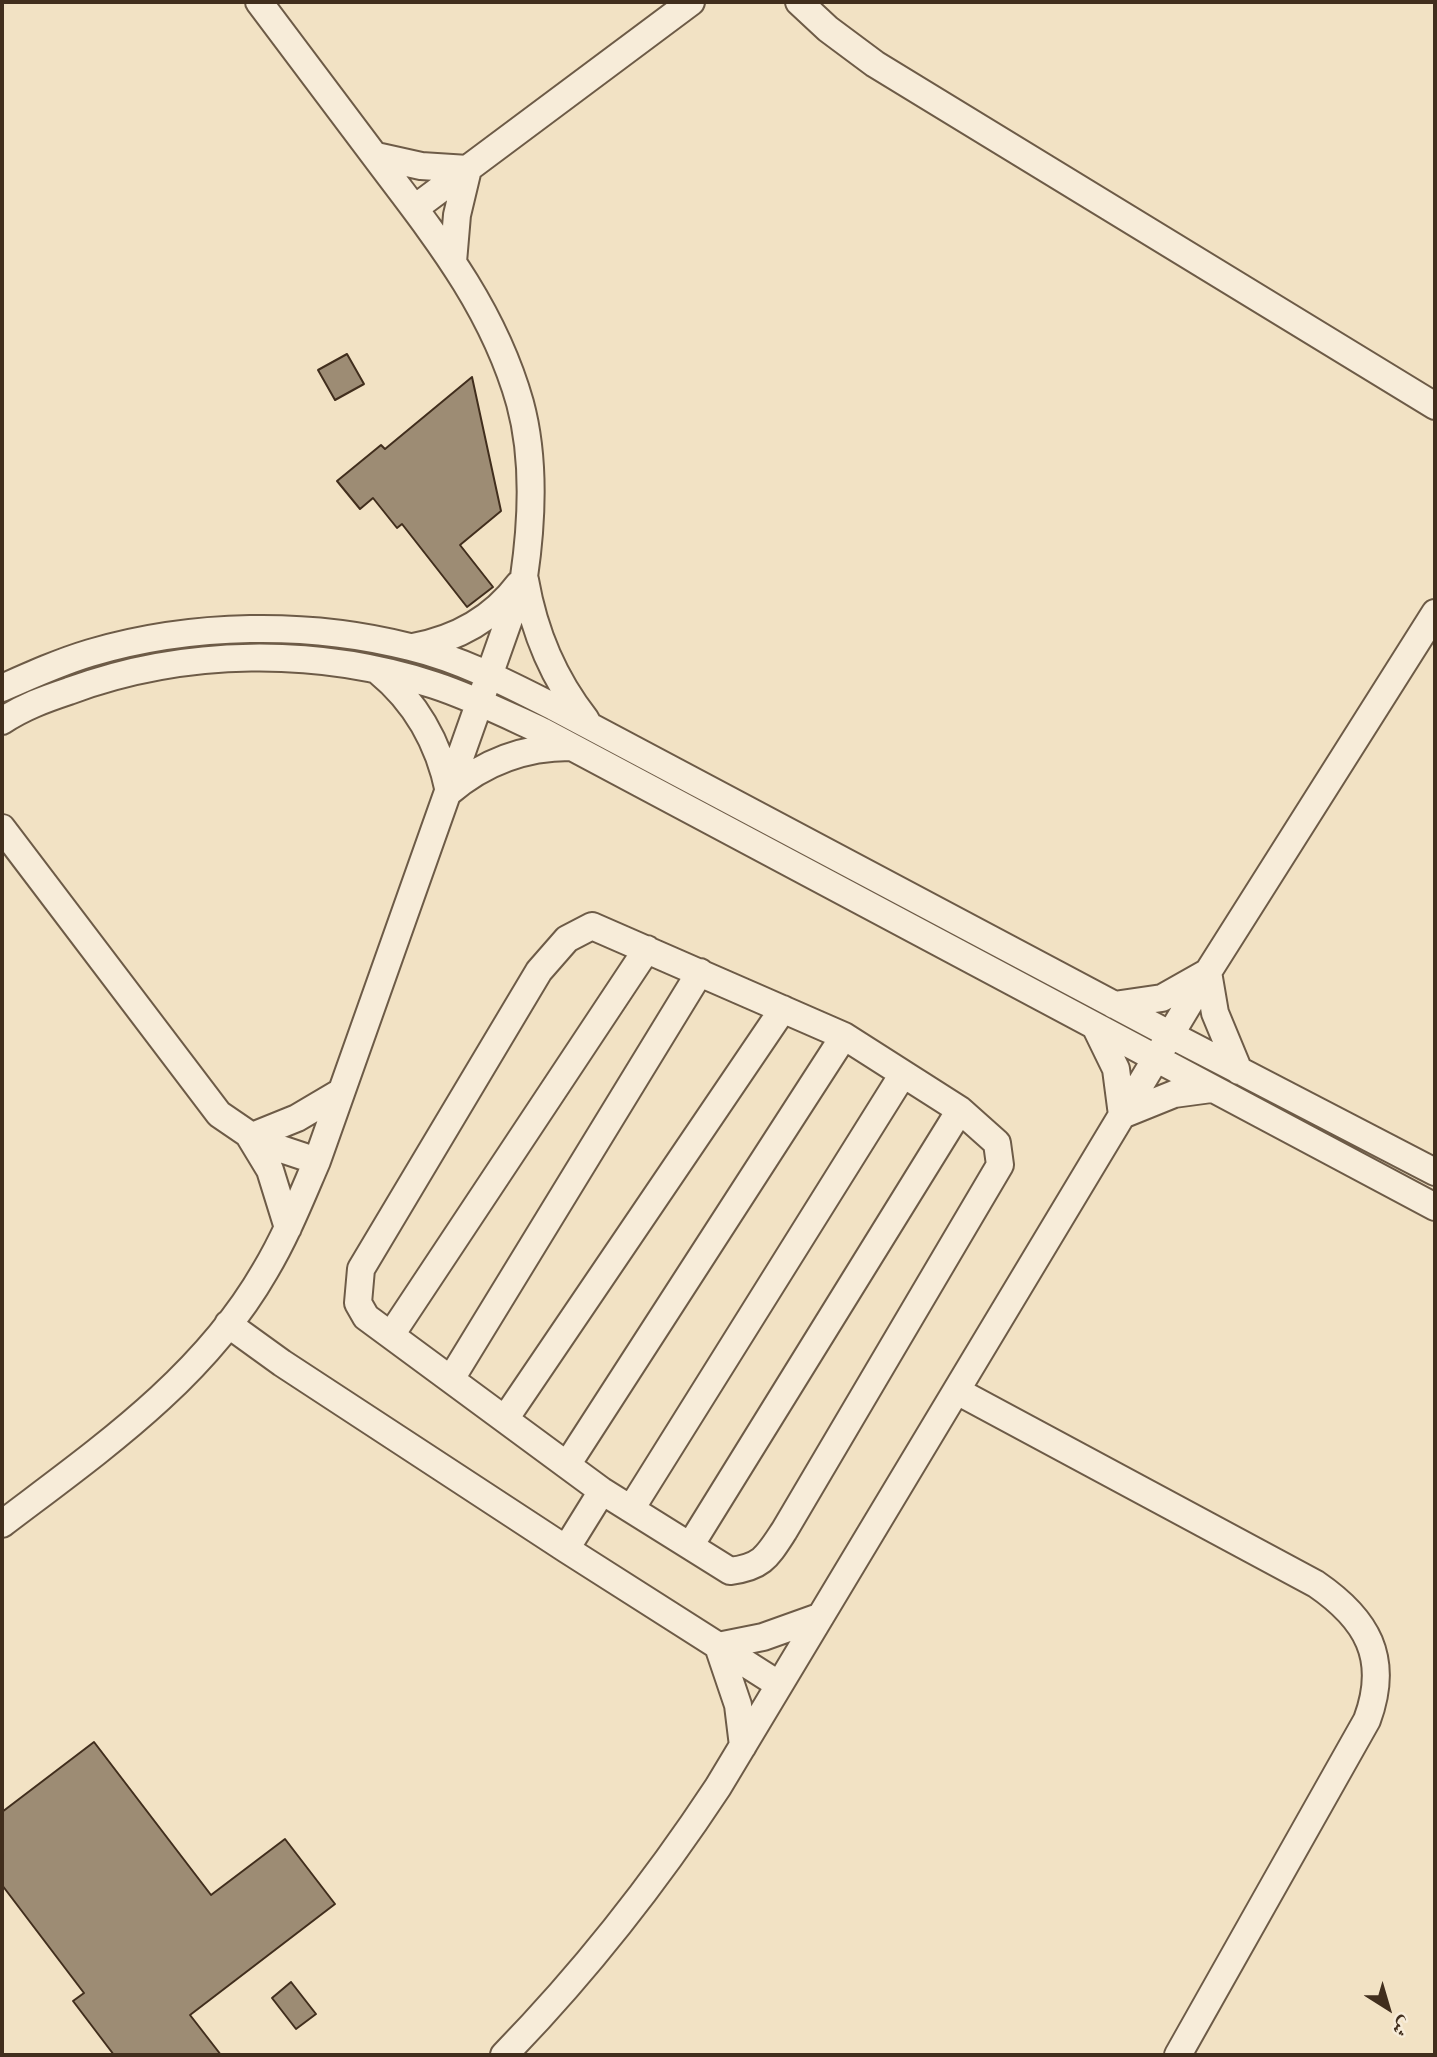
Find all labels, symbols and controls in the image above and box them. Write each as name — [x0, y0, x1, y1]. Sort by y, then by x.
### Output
north arrow — [1353, 1973, 1423, 2043]
text: ش — [1388, 2012, 1414, 2038]

